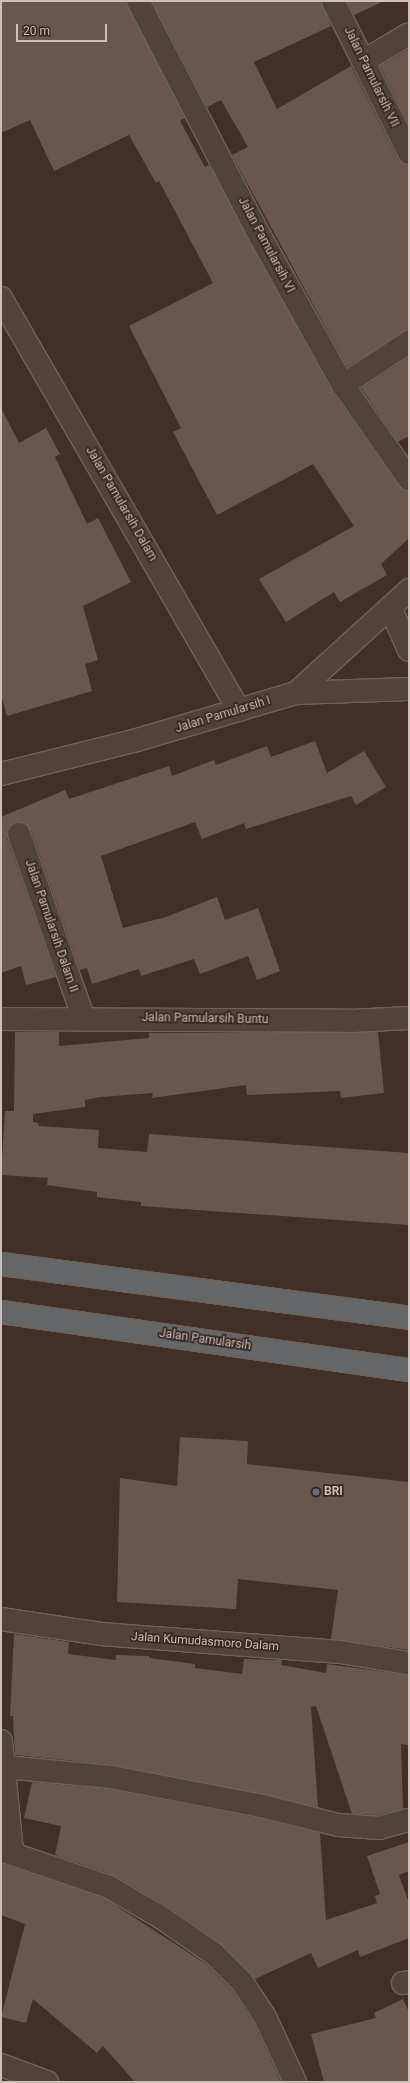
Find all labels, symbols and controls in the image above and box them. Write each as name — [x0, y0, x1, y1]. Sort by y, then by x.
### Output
scale bar — [18, 16, 109, 42]
text: 20 m — [23, 24, 50, 38]
street label: Jalan Pamularsih VII — [340, 25, 402, 129]
street label: Jalan Pamularsih VI — [235, 195, 297, 295]
street label: Jalan Pamularsih Dalam — [82, 444, 160, 564]
street label: Jalan Pamularsih I — [174, 694, 272, 736]
street label: Jalan Pamularsih Dalam II — [21, 858, 81, 994]
street label: Jalan Pamularsih Buntu — [141, 1011, 269, 1027]
street label: Jalan Pamularsih — [158, 1326, 252, 1354]
place label: BRI — [324, 1485, 343, 1499]
marker: BRI — [311, 1487, 321, 1497]
street label: Jalan Kumudasmoro Dalam — [131, 1630, 279, 1654]

